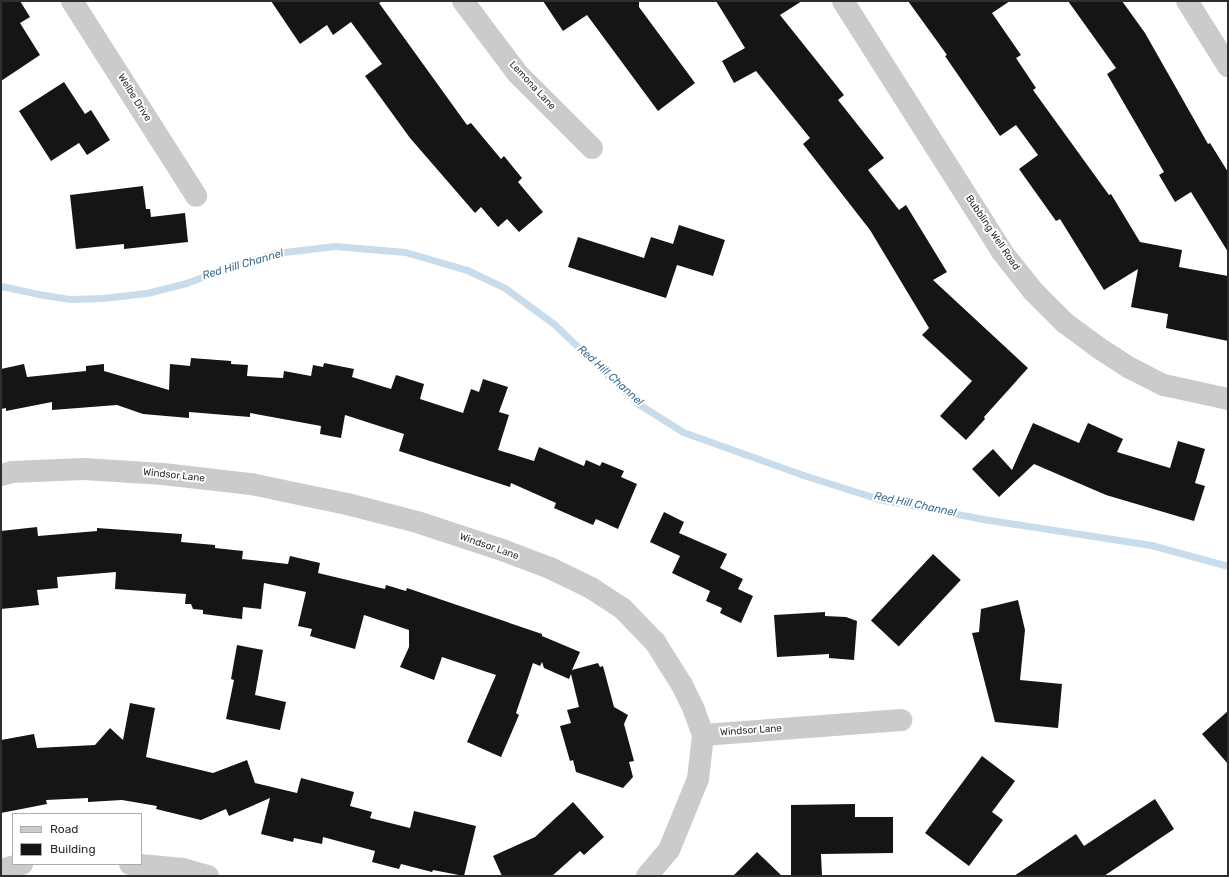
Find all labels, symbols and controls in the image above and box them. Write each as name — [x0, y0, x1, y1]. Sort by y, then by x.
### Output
street label: Lemona Lane — [506, 59, 558, 113]
street label: Welbe Drive — [115, 72, 153, 124]
street label: Bubbling Well Road — [962, 193, 1022, 273]
water label: Red Hill Channel — [201, 247, 285, 283]
water label: Red Hill Channel — [574, 343, 646, 409]
street label: Windsor Lane — [142, 467, 206, 485]
water label: Red Hill Channel — [873, 490, 957, 520]
street label: Windsor Lane — [458, 531, 520, 563]
street label: Windsor Lane — [719, 723, 783, 739]
legend — [12, 813, 142, 865]
text: Road — [50, 822, 78, 836]
text: Building — [50, 842, 96, 856]

